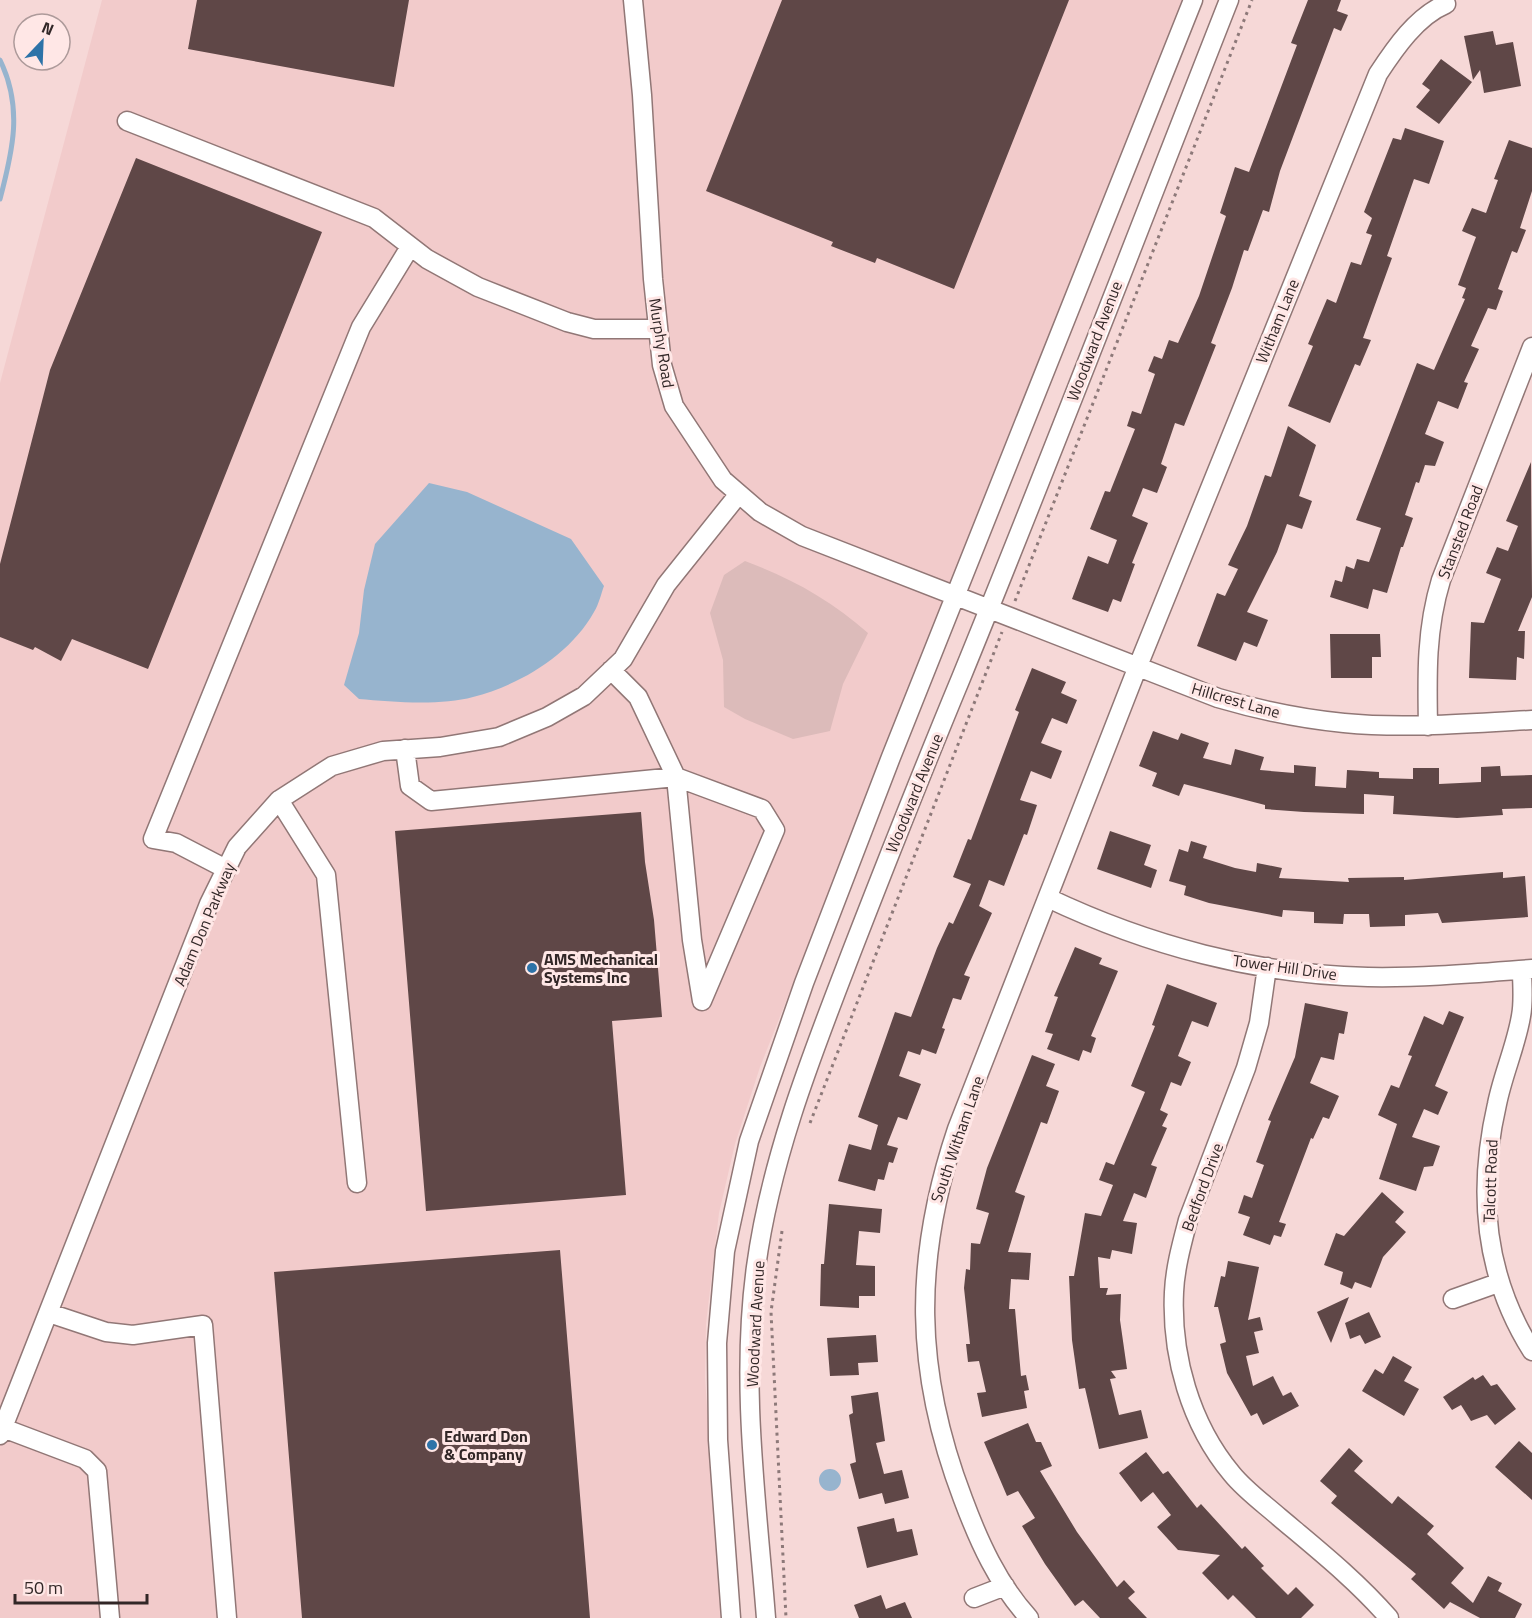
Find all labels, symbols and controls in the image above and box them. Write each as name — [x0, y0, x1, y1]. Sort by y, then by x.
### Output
north arrow — [12, 12, 72, 72]
text: N — [38, 15, 58, 41]
street label: Witham Lane — [1249, 275, 1305, 367]
street label: Woodward Avenue — [1060, 278, 1128, 404]
street label: Murphy Road — [643, 297, 681, 389]
street label: Stansted Road — [1431, 482, 1489, 582]
street label: Hillcrest Lane — [1189, 676, 1283, 724]
street label: Woodward Avenue — [879, 730, 949, 856]
street label: Adam Don Parkway — [167, 858, 241, 989]
place label: AMS Mechanical Systems Inc — [544, 947, 658, 989]
street label: Tower Hill Drive — [1231, 948, 1339, 986]
marker: AMS Mechanical Systems Inc — [525, 961, 539, 975]
street label: South Witham Lane — [924, 1072, 990, 1206]
street label: Talcott Road — [1477, 1139, 1503, 1223]
street label: Bedford Drive — [1175, 1140, 1229, 1234]
street label: Woodward Avenue — [740, 1260, 770, 1388]
place label: Edward Don & Company — [444, 1424, 528, 1466]
marker: Edward Don & Company — [425, 1438, 439, 1452]
scale bar — [15, 1567, 147, 1605]
text: 50 m — [24, 1574, 63, 1601]

